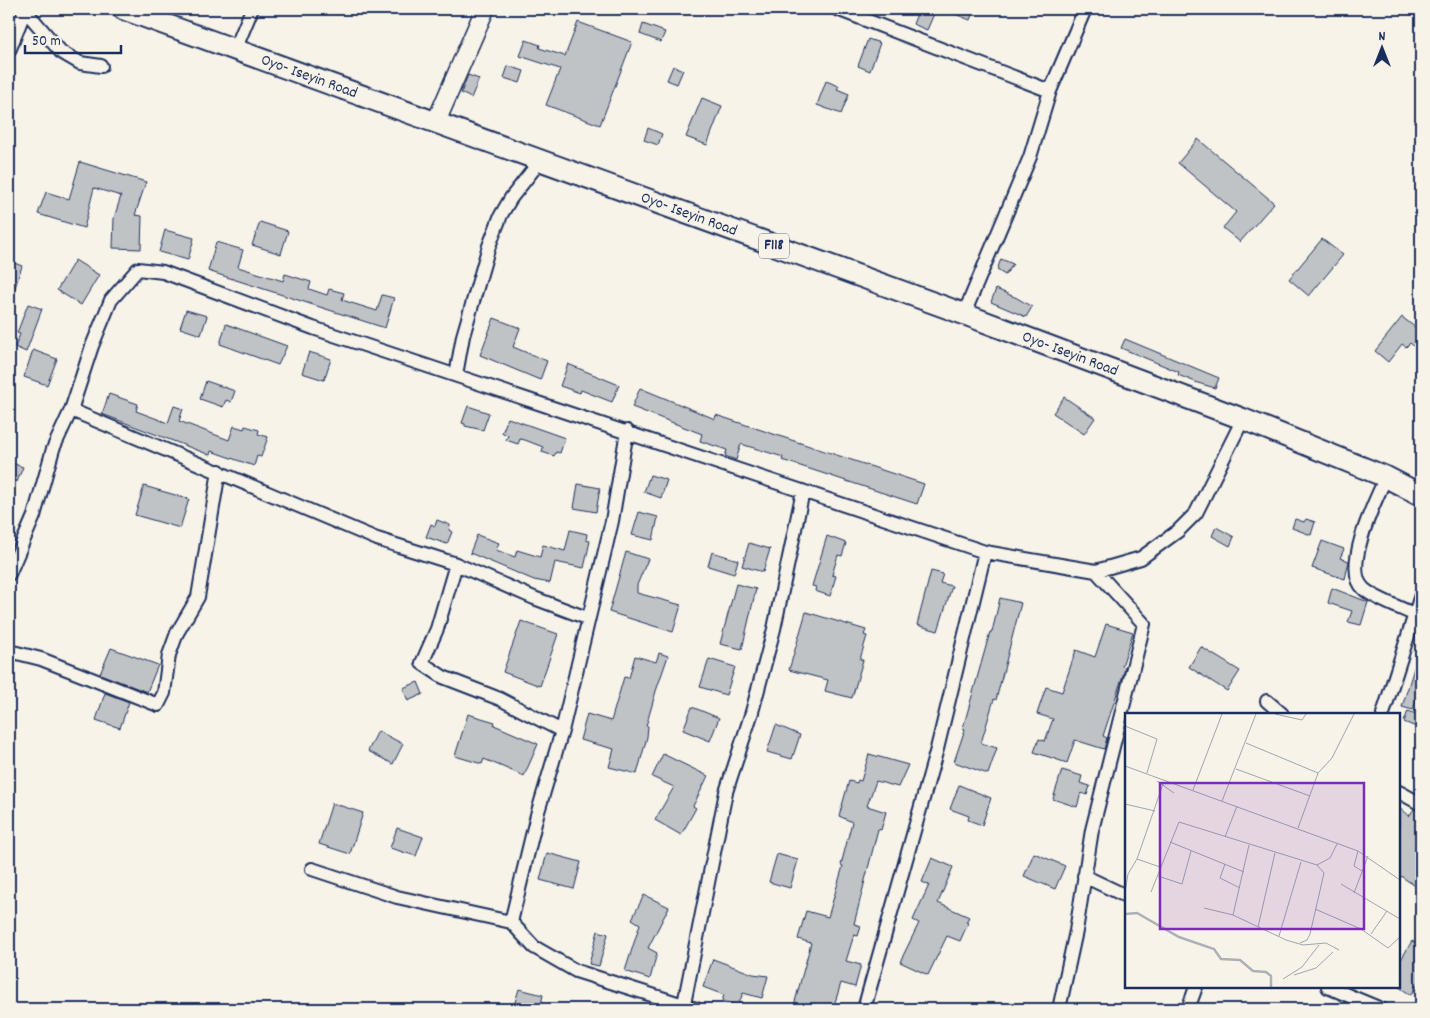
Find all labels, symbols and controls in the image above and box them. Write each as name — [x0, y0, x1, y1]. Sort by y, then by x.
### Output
scale bar — [25, 22, 121, 54]
north arrow — [1358, 22, 1408, 72]
text: N — [1379, 27, 1386, 47]
text: 50 m — [32, 31, 61, 53]
street label: Oyo- Iseyin Road — [258, 48, 361, 105]
street label: Oyo- Iseyin Road — [637, 186, 740, 242]
road number: F118 — [759, 234, 789, 258]
street label: Oyo- Iseyin Road — [1019, 325, 1122, 383]
inset map — [1125, 713, 1400, 988]

